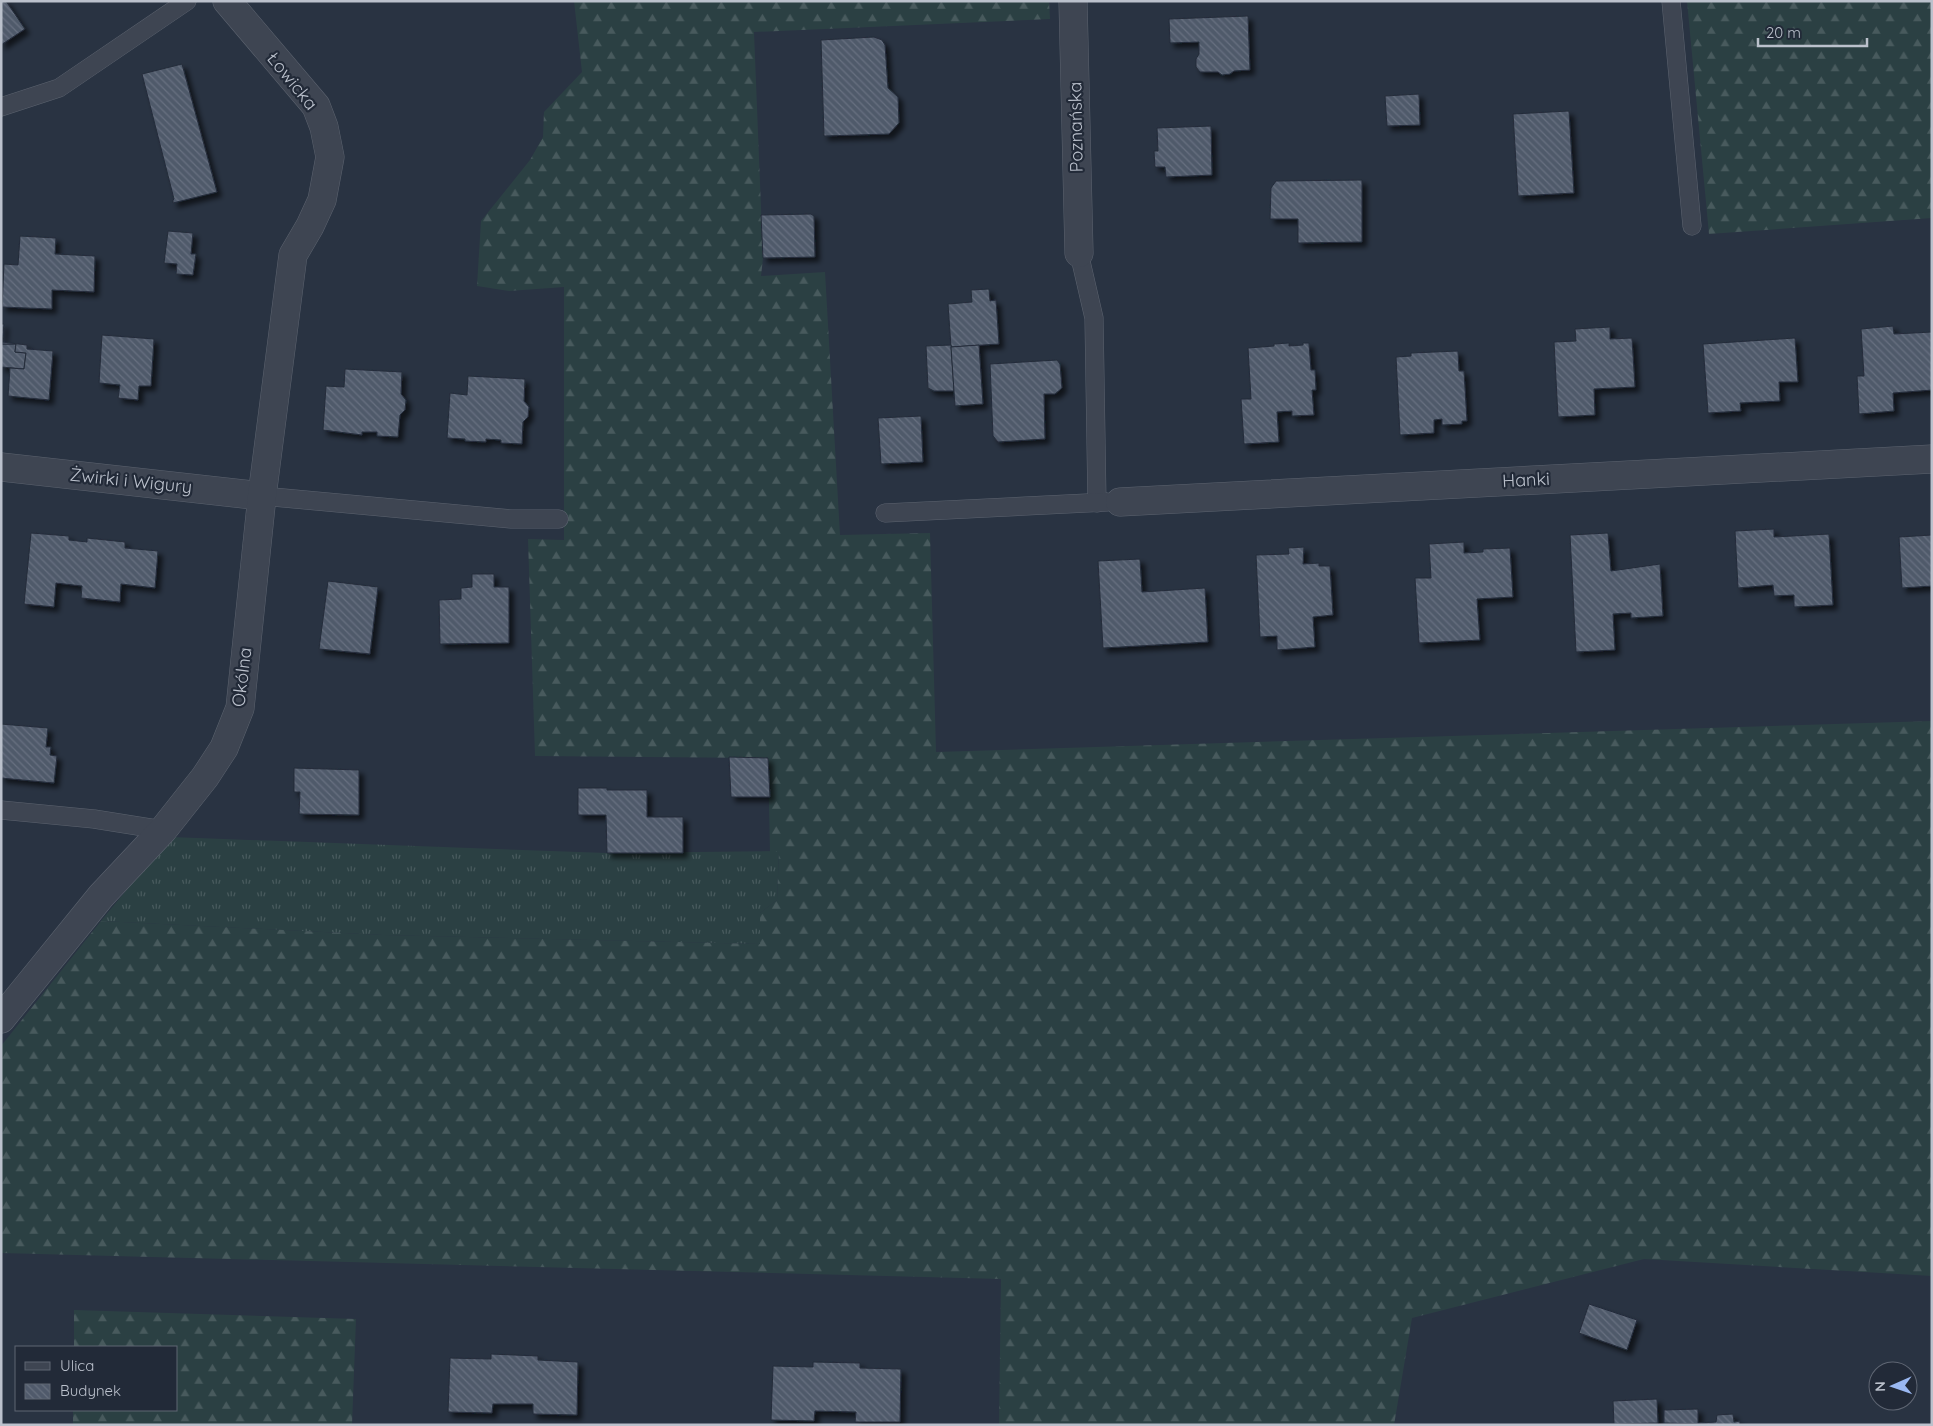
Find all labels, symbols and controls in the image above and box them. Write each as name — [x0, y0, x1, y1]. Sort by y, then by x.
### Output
scale bar — [1758, 15, 1867, 47]
text: 20 m — [1766, 23, 1801, 42]
street label: Łowicka — [262, 47, 323, 115]
street label: Poznańska — [1063, 82, 1088, 172]
street label: Żwirki i Wigury — [69, 463, 193, 498]
street label: Hanki — [1502, 467, 1550, 492]
street label: Okólna — [226, 646, 257, 708]
legend — [15, 1346, 178, 1411]
text: Ulica — [60, 1356, 94, 1375]
north arrow — [1868, 1361, 1918, 1411]
text: Budynek — [60, 1381, 121, 1400]
text: N — [1871, 1381, 1889, 1392]

